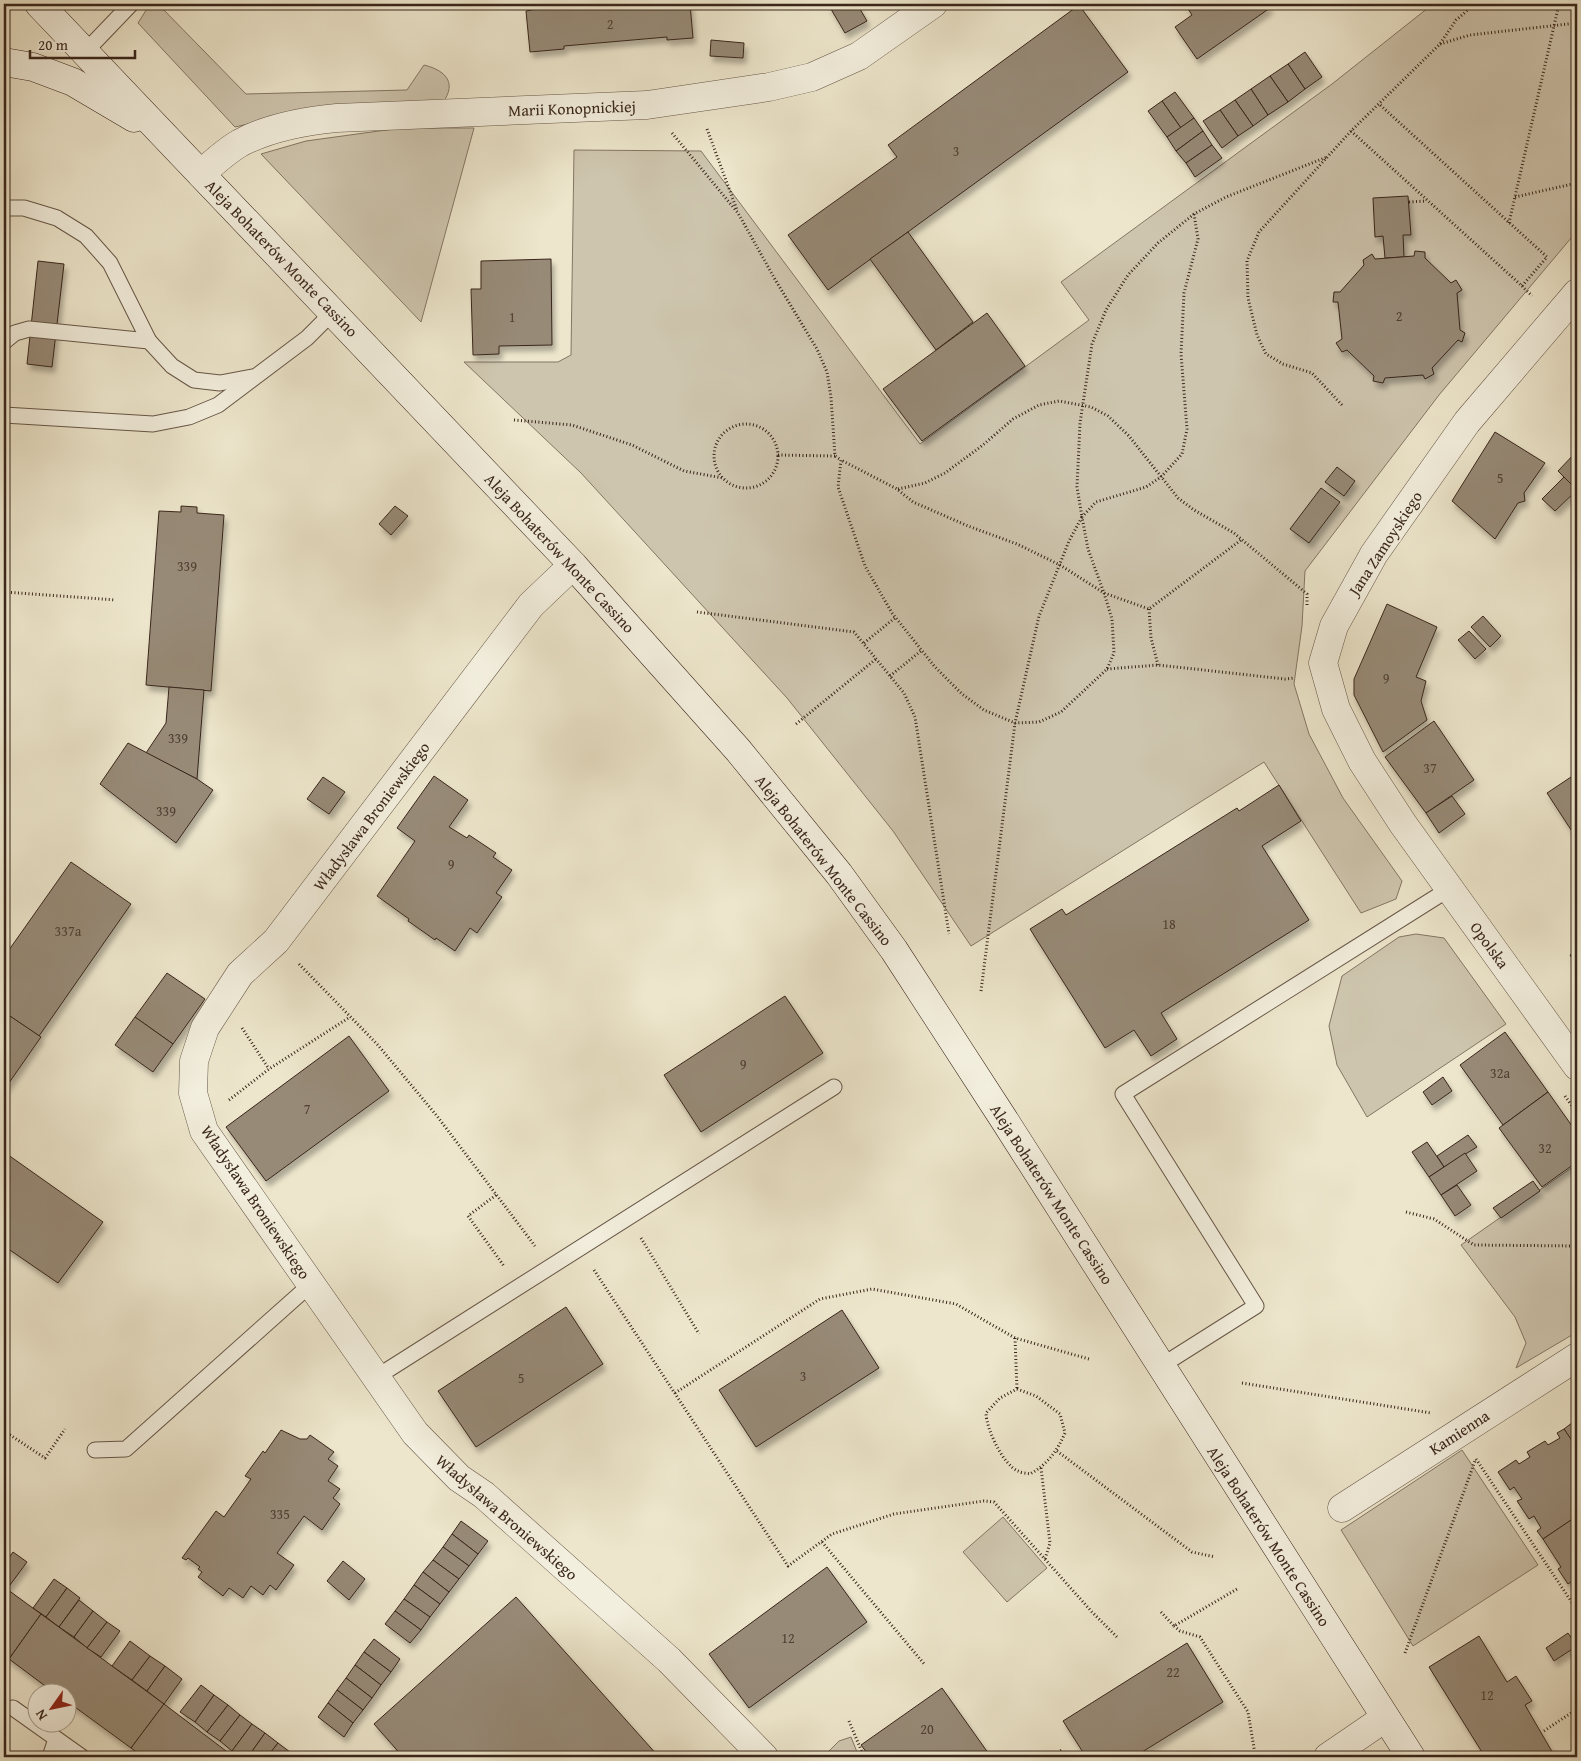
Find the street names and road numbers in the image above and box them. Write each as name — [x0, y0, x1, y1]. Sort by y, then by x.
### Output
street label: Marii Konopnickiej — [508, 94, 636, 122]
street label: Aleja Bohaterów Monte Cassino — [200, 174, 364, 342]
street label: Aleja Bohaterów Monte Cassino — [479, 468, 641, 638]
street label: Jana Zamoyskiego — [1341, 486, 1428, 602]
street label: Władysława Broniewskiego — [307, 736, 435, 896]
street label: Aleja Bohaterów Monte Cassino — [750, 769, 898, 951]
street label: Opolska — [1465, 916, 1516, 974]
street label: Aleja Bohaterów Monte Cassino — [984, 1099, 1120, 1289]
street label: Władysława Broniewskiego — [195, 1120, 317, 1284]
street label: Kamienna — [1424, 1403, 1494, 1460]
street label: Aleja Bohaterów Monte Cassino — [1201, 1441, 1337, 1631]
street label: Władysława Broniewskiego — [431, 1448, 583, 1586]

